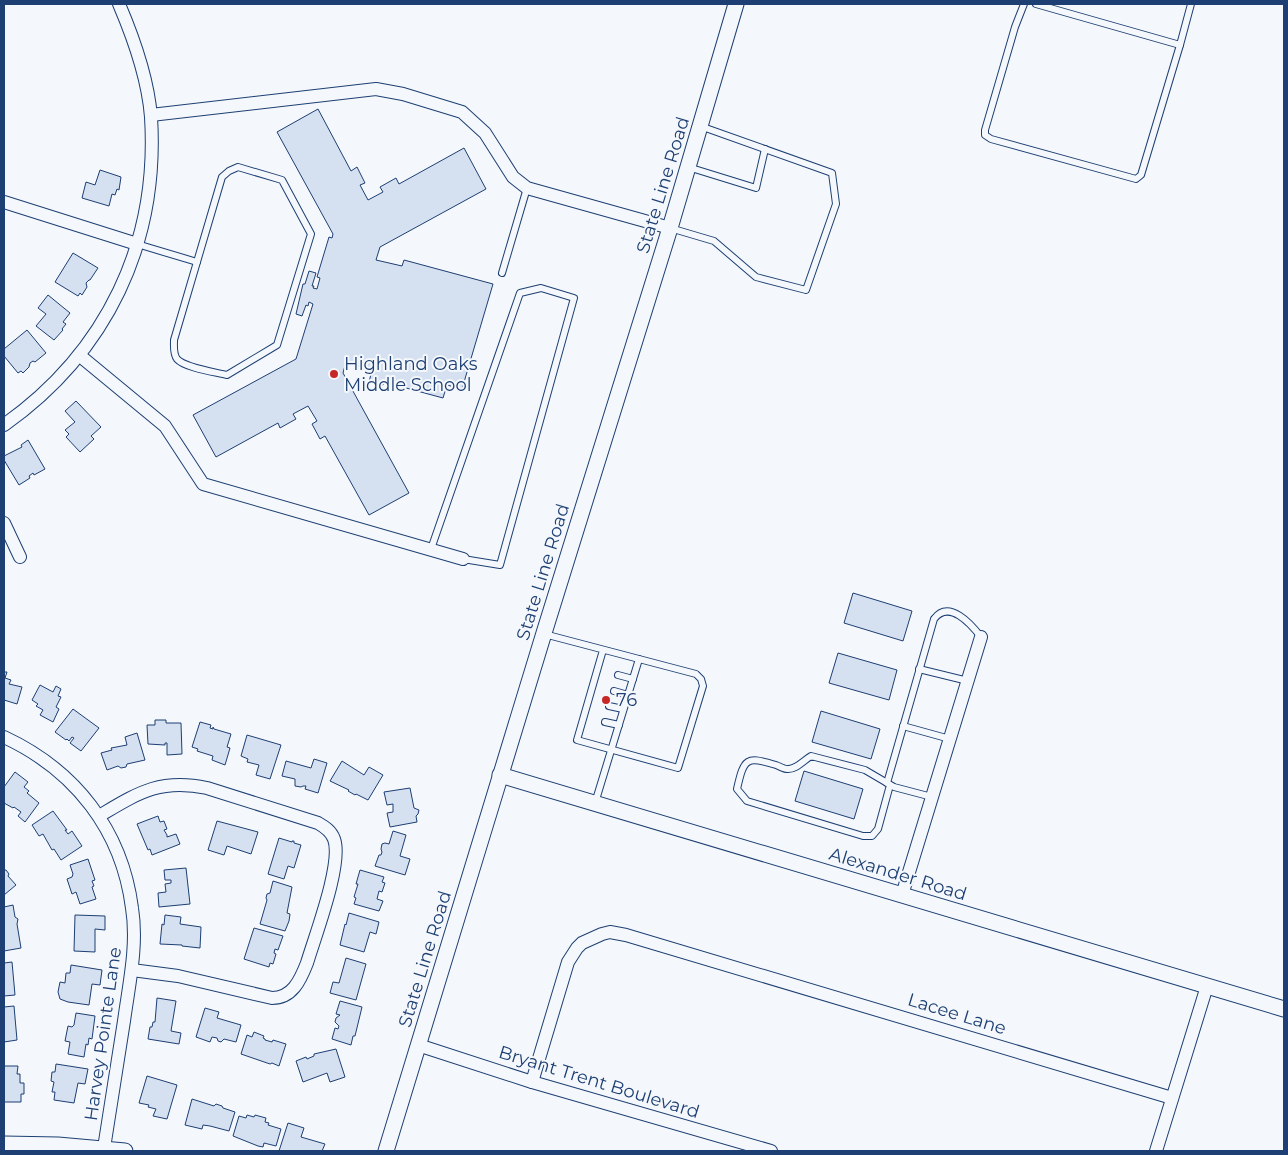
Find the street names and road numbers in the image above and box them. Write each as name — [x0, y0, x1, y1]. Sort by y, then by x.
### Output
street label: State Line Road — [632, 114, 694, 256]
street label: State Line Road — [512, 501, 574, 643]
street label: Alexander Road — [827, 843, 969, 905]
street label: State Line Road — [394, 888, 456, 1030]
street label: Harvey Pointe Lane — [80, 946, 126, 1122]
street label: Lacee Lane — [905, 989, 1009, 1039]
street label: Bryant Trent Boulevard — [496, 1041, 702, 1123]

